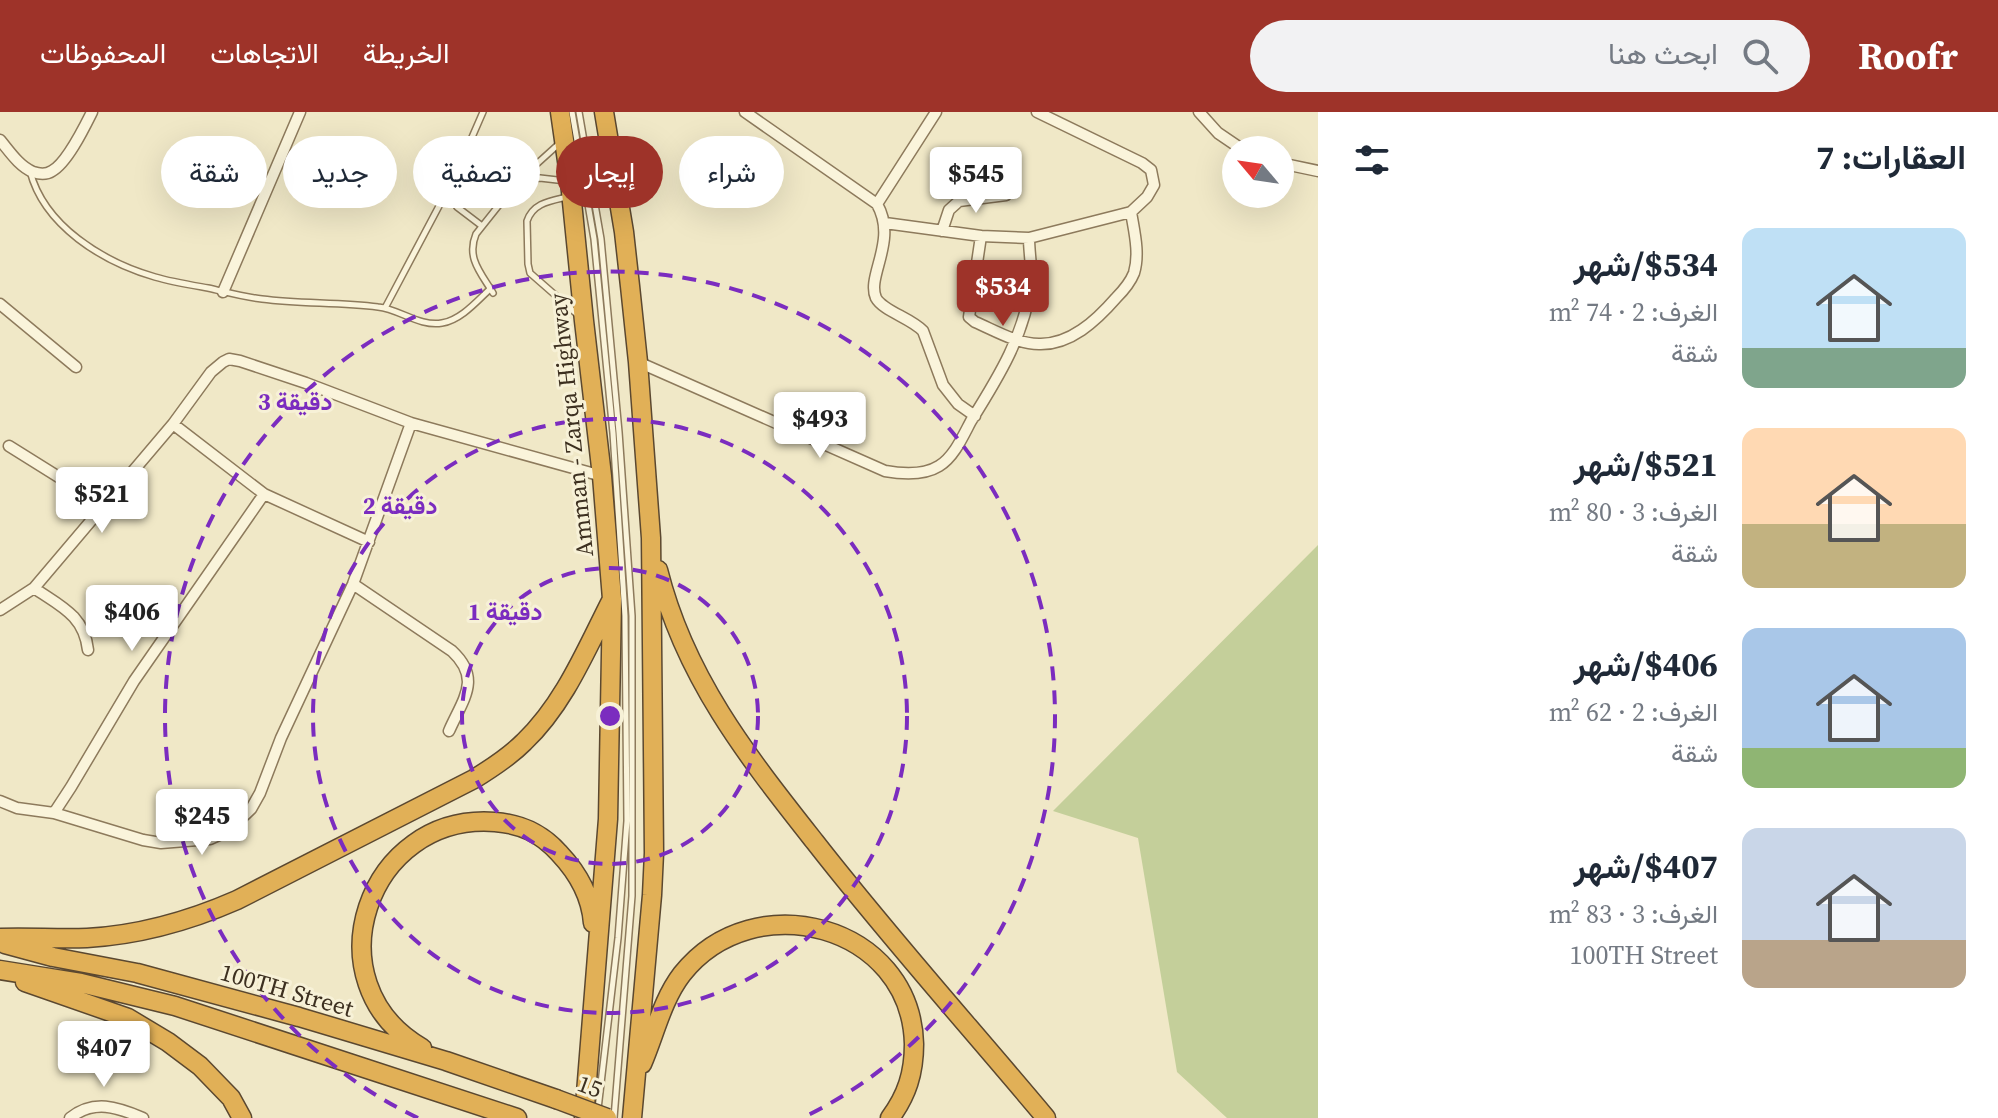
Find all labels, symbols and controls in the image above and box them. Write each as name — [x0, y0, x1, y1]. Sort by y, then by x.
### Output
search box — [1250, 20, 1810, 92]
text: Roofr — [1858, 30, 1958, 82]
text: ابحث هنا — [1608, 33, 1718, 74]
text: المحفوظات — [40, 34, 166, 72]
text: الاتجاهات — [210, 34, 319, 72]
text: الخريطة — [363, 34, 449, 72]
icon: search — [1738, 34, 1782, 78]
text: العقارات: 7 — [1816, 134, 1966, 180]
chip: شقة — [161, 136, 267, 208]
chip: جديد — [283, 136, 397, 208]
chip: تصفية — [413, 136, 540, 208]
chip: إيجار — [556, 136, 663, 208]
chip: شراء — [679, 136, 784, 208]
north arrow — [1222, 136, 1294, 208]
map controls — [1222, 136, 1294, 208]
icon: filters — [1350, 138, 1394, 182]
pin: $545 — [929, 147, 1023, 215]
text: $545 — [948, 155, 1004, 191]
text: $534/شهر — [1574, 241, 1718, 287]
pin: $534 — [956, 260, 1050, 328]
icon: home — [1806, 260, 1902, 356]
text: $534 — [975, 268, 1031, 304]
street label: Amman - Zarqa Highway — [541, 291, 601, 558]
text: الغرف: 2 · 74 m² — [1549, 294, 1718, 330]
text: شقة — [1671, 335, 1718, 371]
text: 3 دقيقة — [258, 385, 332, 418]
pin: $493 — [773, 392, 867, 460]
text: $493 — [792, 400, 848, 436]
text: $521/شهر — [1574, 441, 1718, 487]
icon: home — [1806, 460, 1902, 556]
pin: $521 — [55, 467, 149, 535]
text: $521 — [74, 475, 130, 511]
text: 2 دقيقة — [363, 489, 437, 522]
text: الغرف: 3 · 80 m² — [1549, 494, 1718, 530]
text: شقة — [1671, 535, 1718, 571]
pin: $406 — [85, 585, 179, 653]
text: $406 — [104, 593, 160, 629]
text: 1 دقيقة — [468, 595, 542, 628]
text: $406/شهر — [1574, 641, 1718, 687]
icon: home — [1806, 660, 1902, 756]
text: الغرف: 2 · 62 m² — [1549, 694, 1718, 730]
centre of rings — [596, 702, 624, 730]
text: شقة — [1671, 735, 1718, 771]
pin: $245 — [155, 789, 249, 857]
text: $245 — [174, 797, 230, 833]
text: $407/شهر — [1574, 843, 1718, 889]
icon: home — [1806, 860, 1902, 956]
text: الغرف: 3 · 83 m² — [1549, 896, 1718, 932]
text: 100TH Street — [1570, 937, 1718, 973]
street label: 100TH Street — [217, 955, 358, 1025]
pin: $407 — [57, 1021, 151, 1089]
text: $407 — [76, 1029, 132, 1065]
street label: 15 — [573, 1066, 607, 1106]

